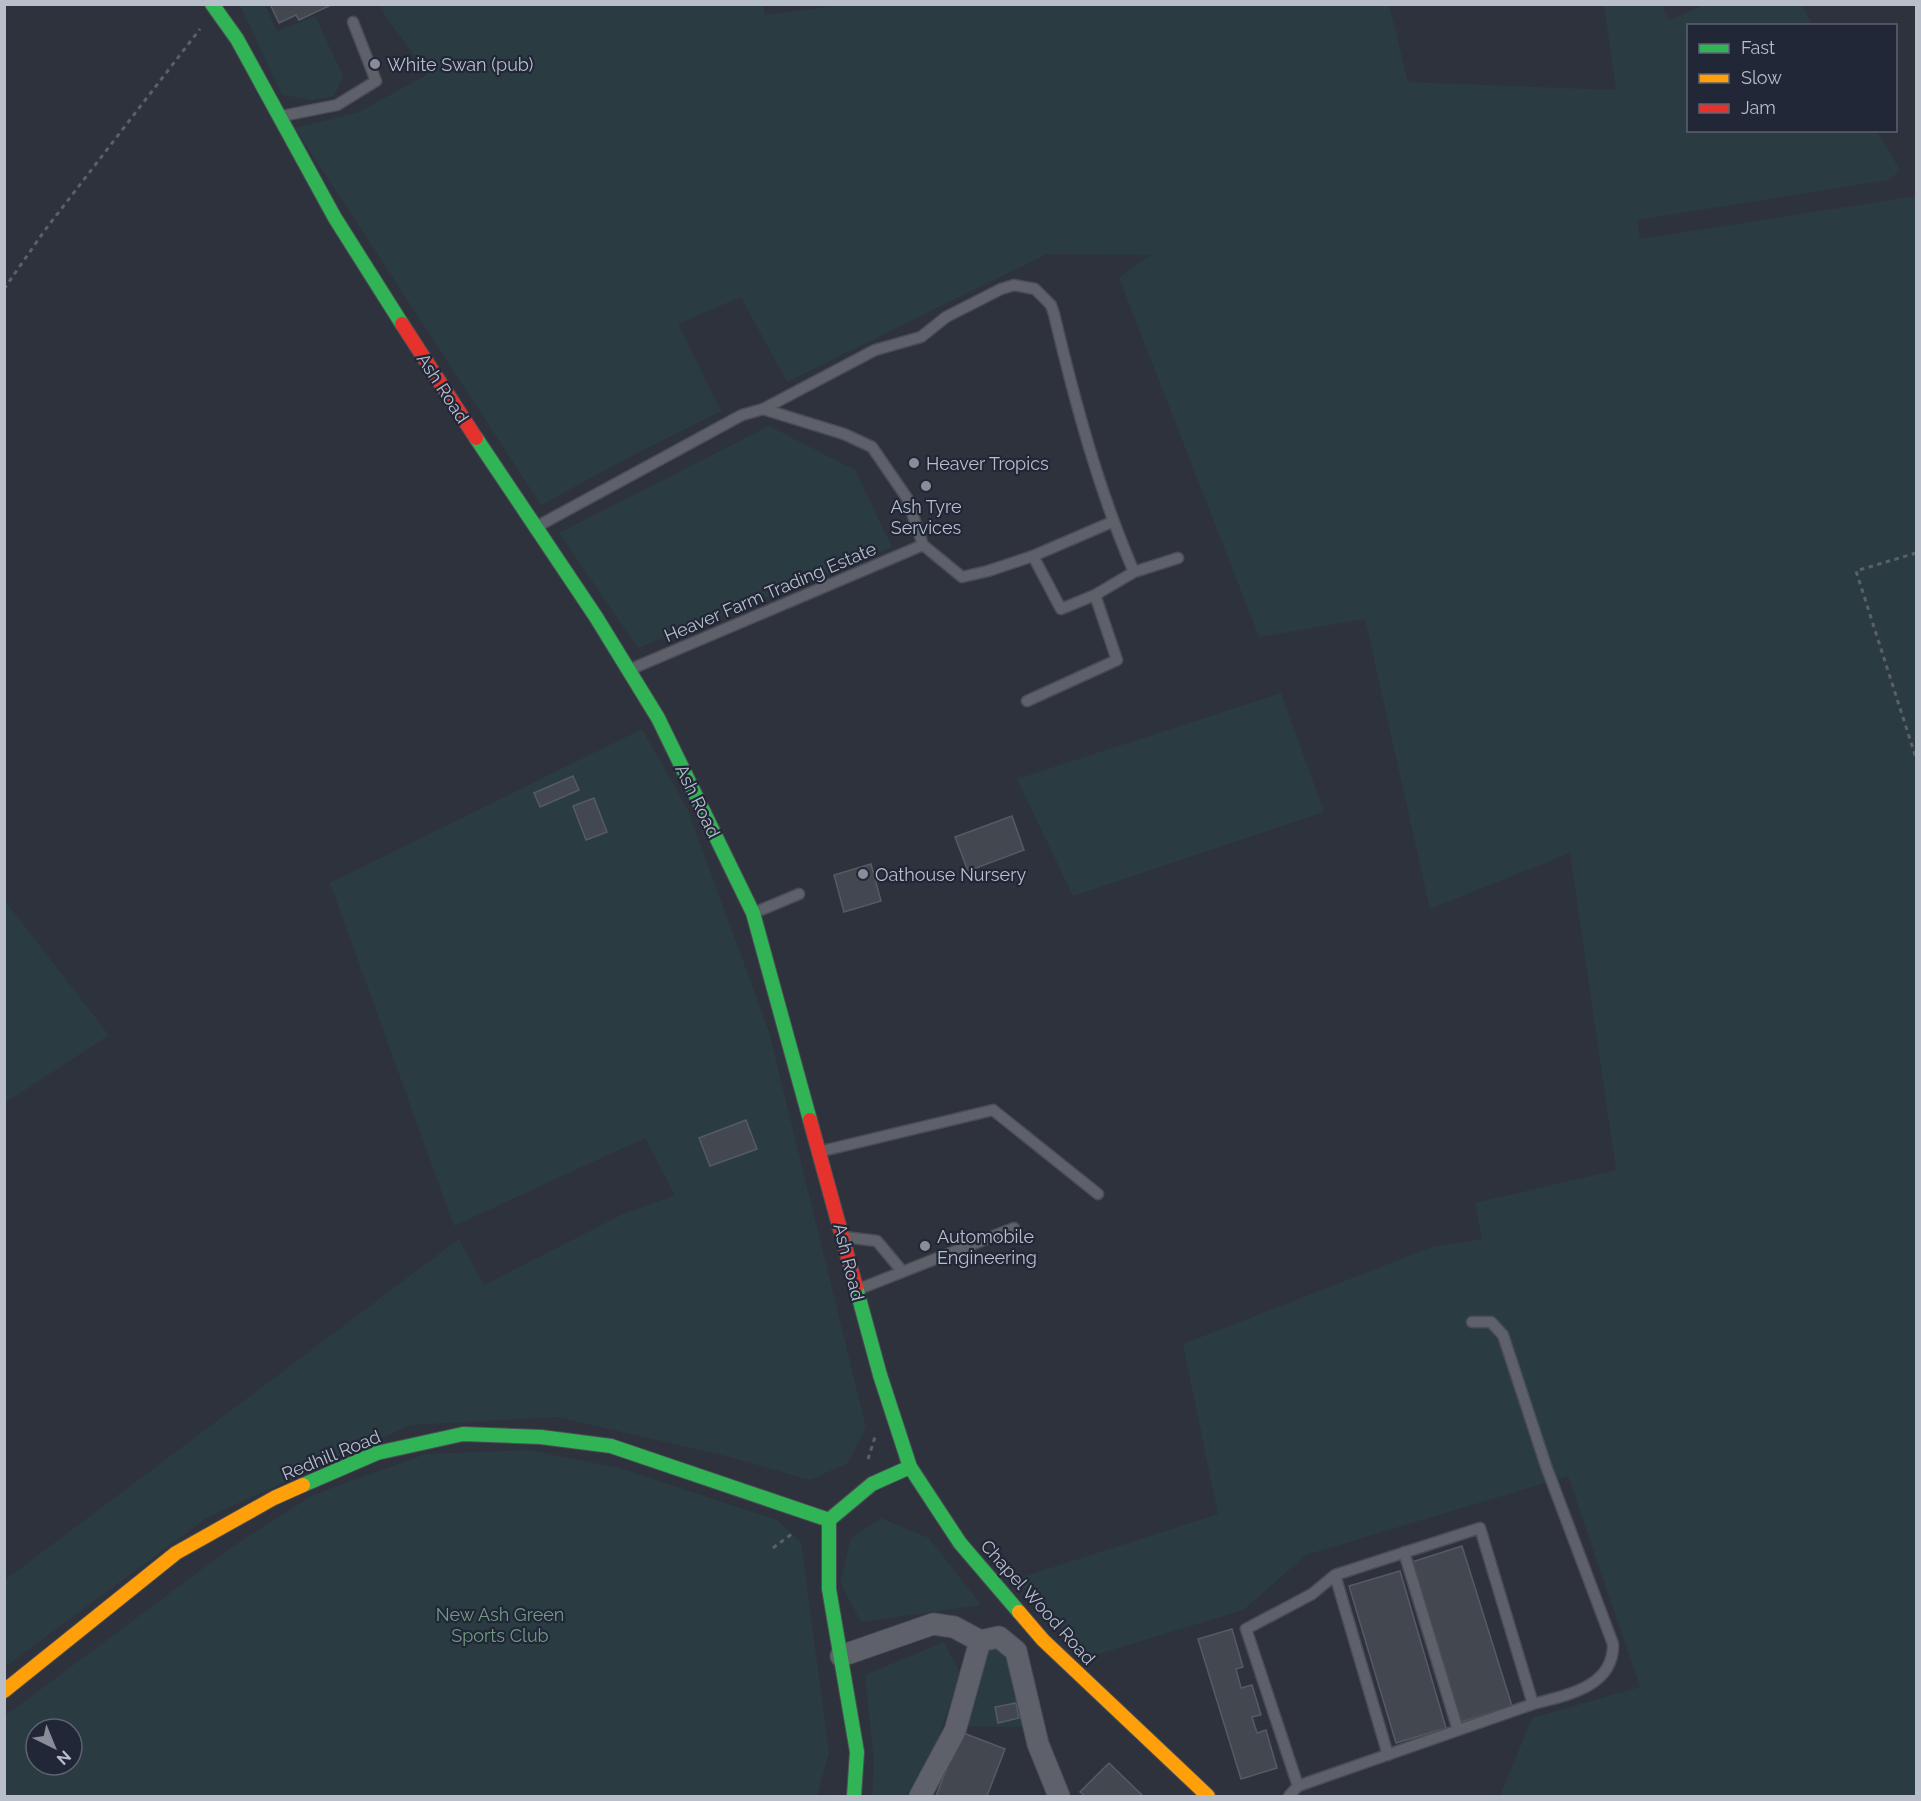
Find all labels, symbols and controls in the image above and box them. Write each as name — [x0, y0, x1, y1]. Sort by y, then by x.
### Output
legend — [1687, 24, 1897, 132]
text: Fast — [1741, 37, 1775, 58]
place label: White Swan (pub) — [387, 54, 534, 75]
marker: White Swan (pub) — [368, 57, 382, 71]
text: Slow — [1741, 67, 1782, 88]
text: Jam — [1741, 97, 1776, 118]
street label: Ash Road — [413, 349, 473, 427]
place label: Heaver Tropics — [926, 453, 1049, 474]
marker: Heaver Tropics — [907, 456, 921, 470]
marker: Ash Tyre Services — [919, 479, 933, 493]
place label: Ash Tyre Services — [890, 496, 962, 538]
street label: Heaver Farm Trading Estate — [661, 538, 880, 646]
street label: Ash Road — [671, 761, 725, 841]
place label: Oathouse Nursery — [875, 864, 1026, 885]
marker: Oathouse Nursery — [856, 867, 870, 881]
street label: Ash Road — [829, 1221, 869, 1303]
place label: Automobile Engineering — [937, 1226, 1037, 1268]
marker: Automobile Engineering — [918, 1239, 932, 1253]
street label: Redhill Road — [279, 1426, 383, 1484]
street label: Chapel Wood Road — [976, 1535, 1100, 1669]
park label: New Ash Green Sports Club — [436, 1604, 564, 1646]
north arrow — [24, 1717, 84, 1777]
text: N — [53, 1746, 75, 1769]

